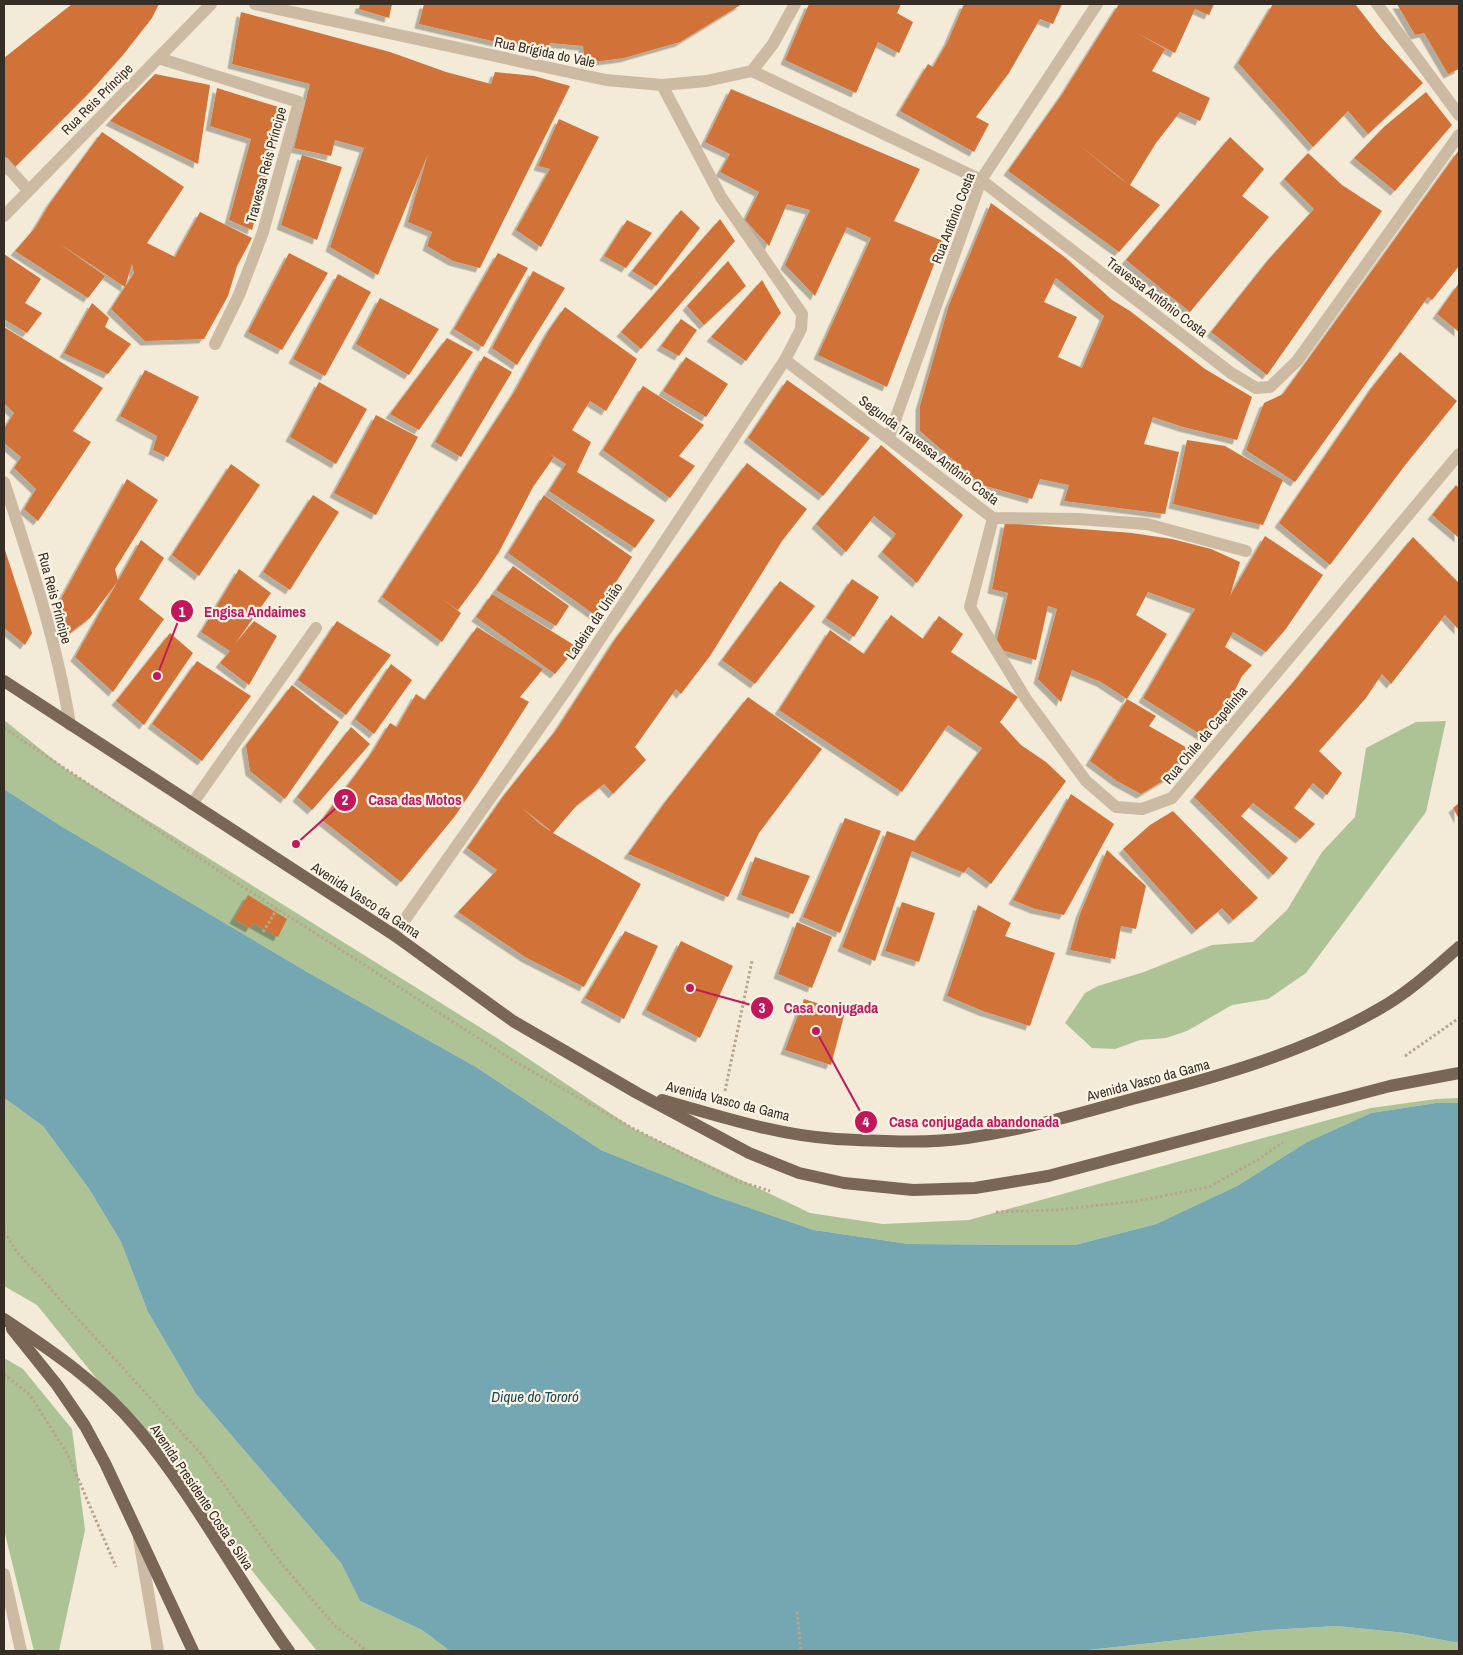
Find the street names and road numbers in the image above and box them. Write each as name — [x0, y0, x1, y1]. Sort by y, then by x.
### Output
street label: Rua Brígida do Vale — [493, 33, 597, 71]
street label: Rua Reis Príncipe — [57, 59, 137, 139]
street label: Travessa Reis Príncipe — [242, 105, 290, 225]
street label: Rua Antônio Costa — [927, 169, 979, 266]
street label: Travessa Antônio Costa — [1103, 253, 1212, 341]
street label: Segunda Travessa Antônio Costa — [855, 391, 1003, 509]
street label: Rua Reis Príncipe — [34, 550, 76, 646]
street label: Ladeira da União — [562, 579, 626, 663]
street label: Rua Chile da Capelinha — [1159, 682, 1252, 788]
street label: Avenida Vasco da Gama — [307, 857, 425, 942]
street label: Avenida Vasco da Gama — [1084, 1055, 1212, 1105]
street label: Avenida Vasco da Gama — [663, 1077, 792, 1125]
street label: Avenida Presidente Costa e Silva — [146, 1420, 258, 1574]

